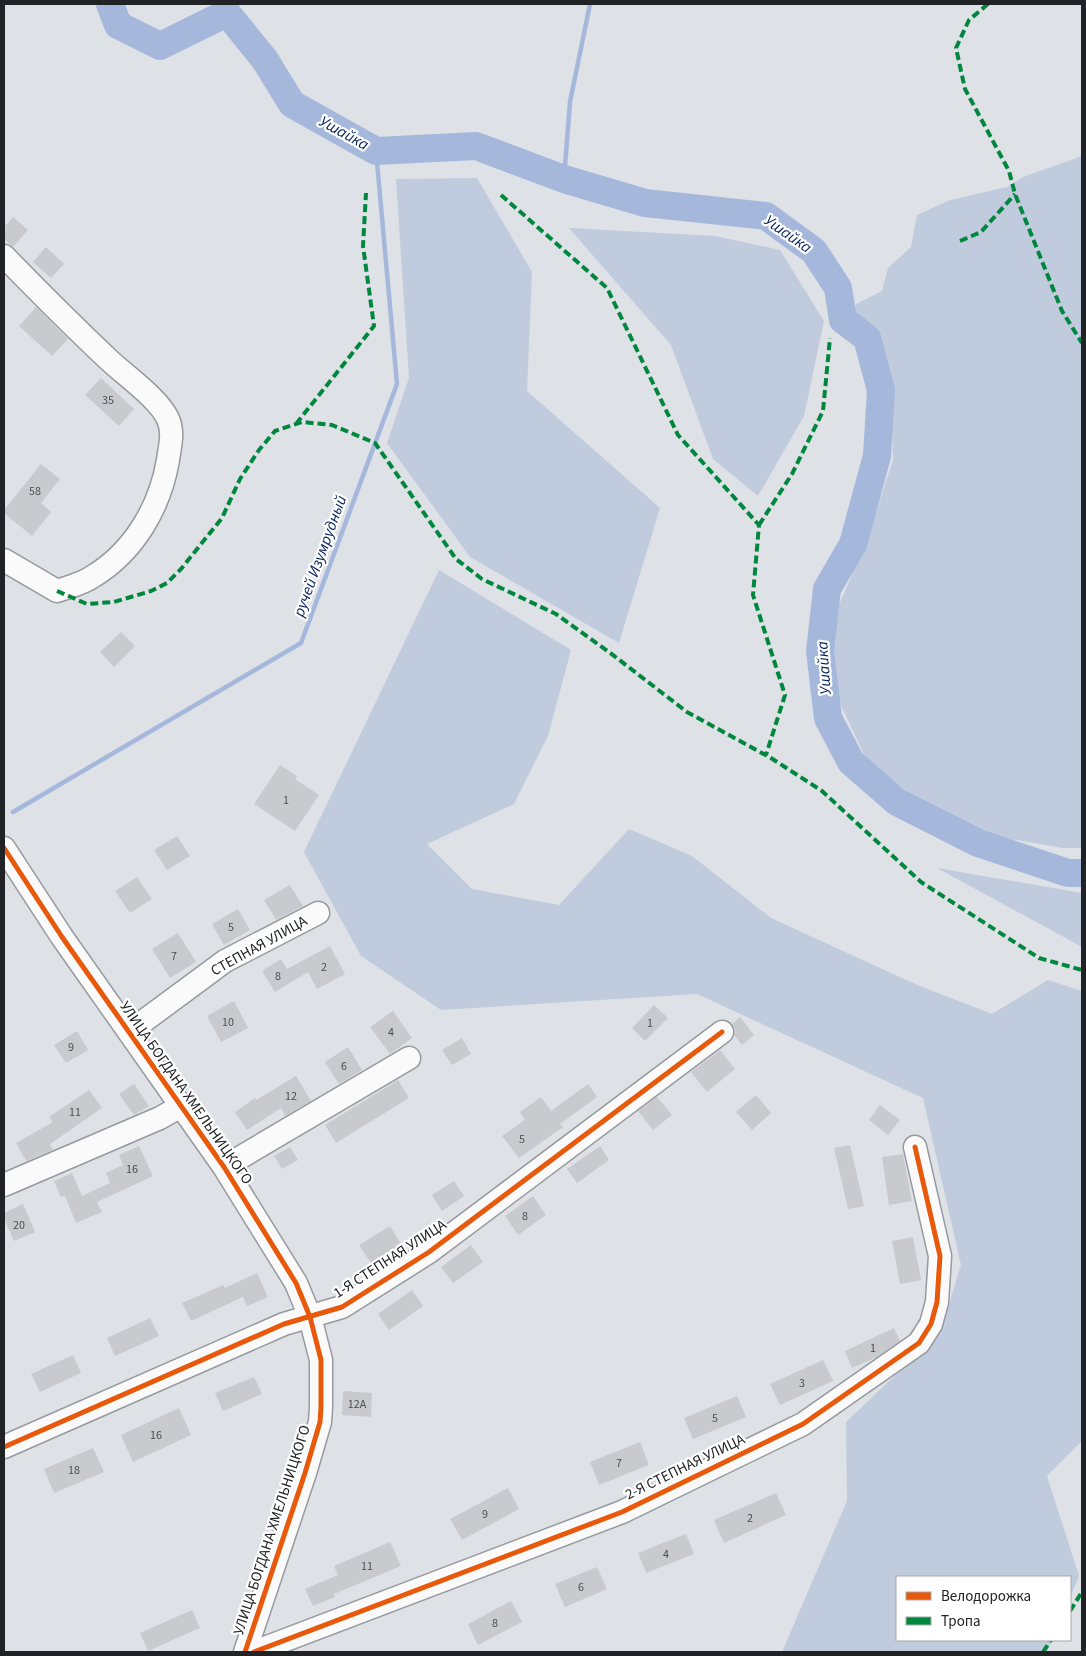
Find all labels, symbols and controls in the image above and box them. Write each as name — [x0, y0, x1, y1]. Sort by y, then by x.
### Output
water label: Ушайка — [315, 110, 373, 156]
water label: Ушайка — [760, 210, 817, 259]
house number: 35 — [102, 392, 114, 409]
house number: 58 — [29, 483, 41, 500]
water label: ручей Изумрудный — [288, 492, 352, 621]
water label: Ушайка — [811, 640, 837, 695]
house number: 1 — [283, 792, 289, 809]
street label: СТЕПНАЯ УЛИЦА — [207, 910, 312, 981]
house number: 5 — [228, 919, 234, 936]
house number: 7 — [171, 948, 177, 965]
house number: 2 — [321, 959, 327, 976]
house number: 8 — [275, 968, 281, 985]
street label: УЛИЦА БОГДАНА ХМЕЛЬНИЦКОГО — [115, 997, 257, 1189]
house number: 10 — [222, 1014, 234, 1031]
house number: 1 — [647, 1015, 653, 1032]
house number: 4 — [388, 1024, 394, 1041]
house number: 9 — [68, 1039, 74, 1056]
house number: 6 — [341, 1058, 347, 1075]
house number: 12 — [285, 1088, 297, 1105]
house number: 11 — [69, 1104, 81, 1121]
house number: 5 — [519, 1131, 525, 1148]
house number: 16 — [126, 1161, 138, 1178]
house number: 8 — [522, 1208, 528, 1225]
street label: 1-Я СТЕПНАЯ УЛИЦА — [329, 1214, 451, 1303]
house number: 20 — [13, 1217, 25, 1234]
house number: 1 — [870, 1340, 876, 1357]
house number: 3 — [799, 1375, 805, 1392]
house number: 12А — [348, 1396, 367, 1413]
house number: 5 — [712, 1410, 718, 1427]
street label: УЛИЦА БОГДАНА ХМЕЛЬНИЦКОГО — [228, 1422, 316, 1637]
house number: 16 — [150, 1427, 162, 1444]
street label: 2-Я СТЕПНАЯ УЛИЦА — [622, 1428, 749, 1505]
house number: 7 — [616, 1455, 622, 1472]
house number: 18 — [68, 1462, 80, 1479]
house number: 9 — [482, 1506, 488, 1523]
house number: 2 — [747, 1510, 753, 1527]
house number: 4 — [663, 1546, 669, 1563]
house number: 11 — [361, 1558, 373, 1575]
legend — [896, 1576, 1071, 1641]
house number: 6 — [578, 1579, 584, 1596]
text: Велодорожка — [941, 1586, 1031, 1607]
text: Тропа — [941, 1611, 981, 1632]
house number: 8 — [492, 1615, 498, 1632]

